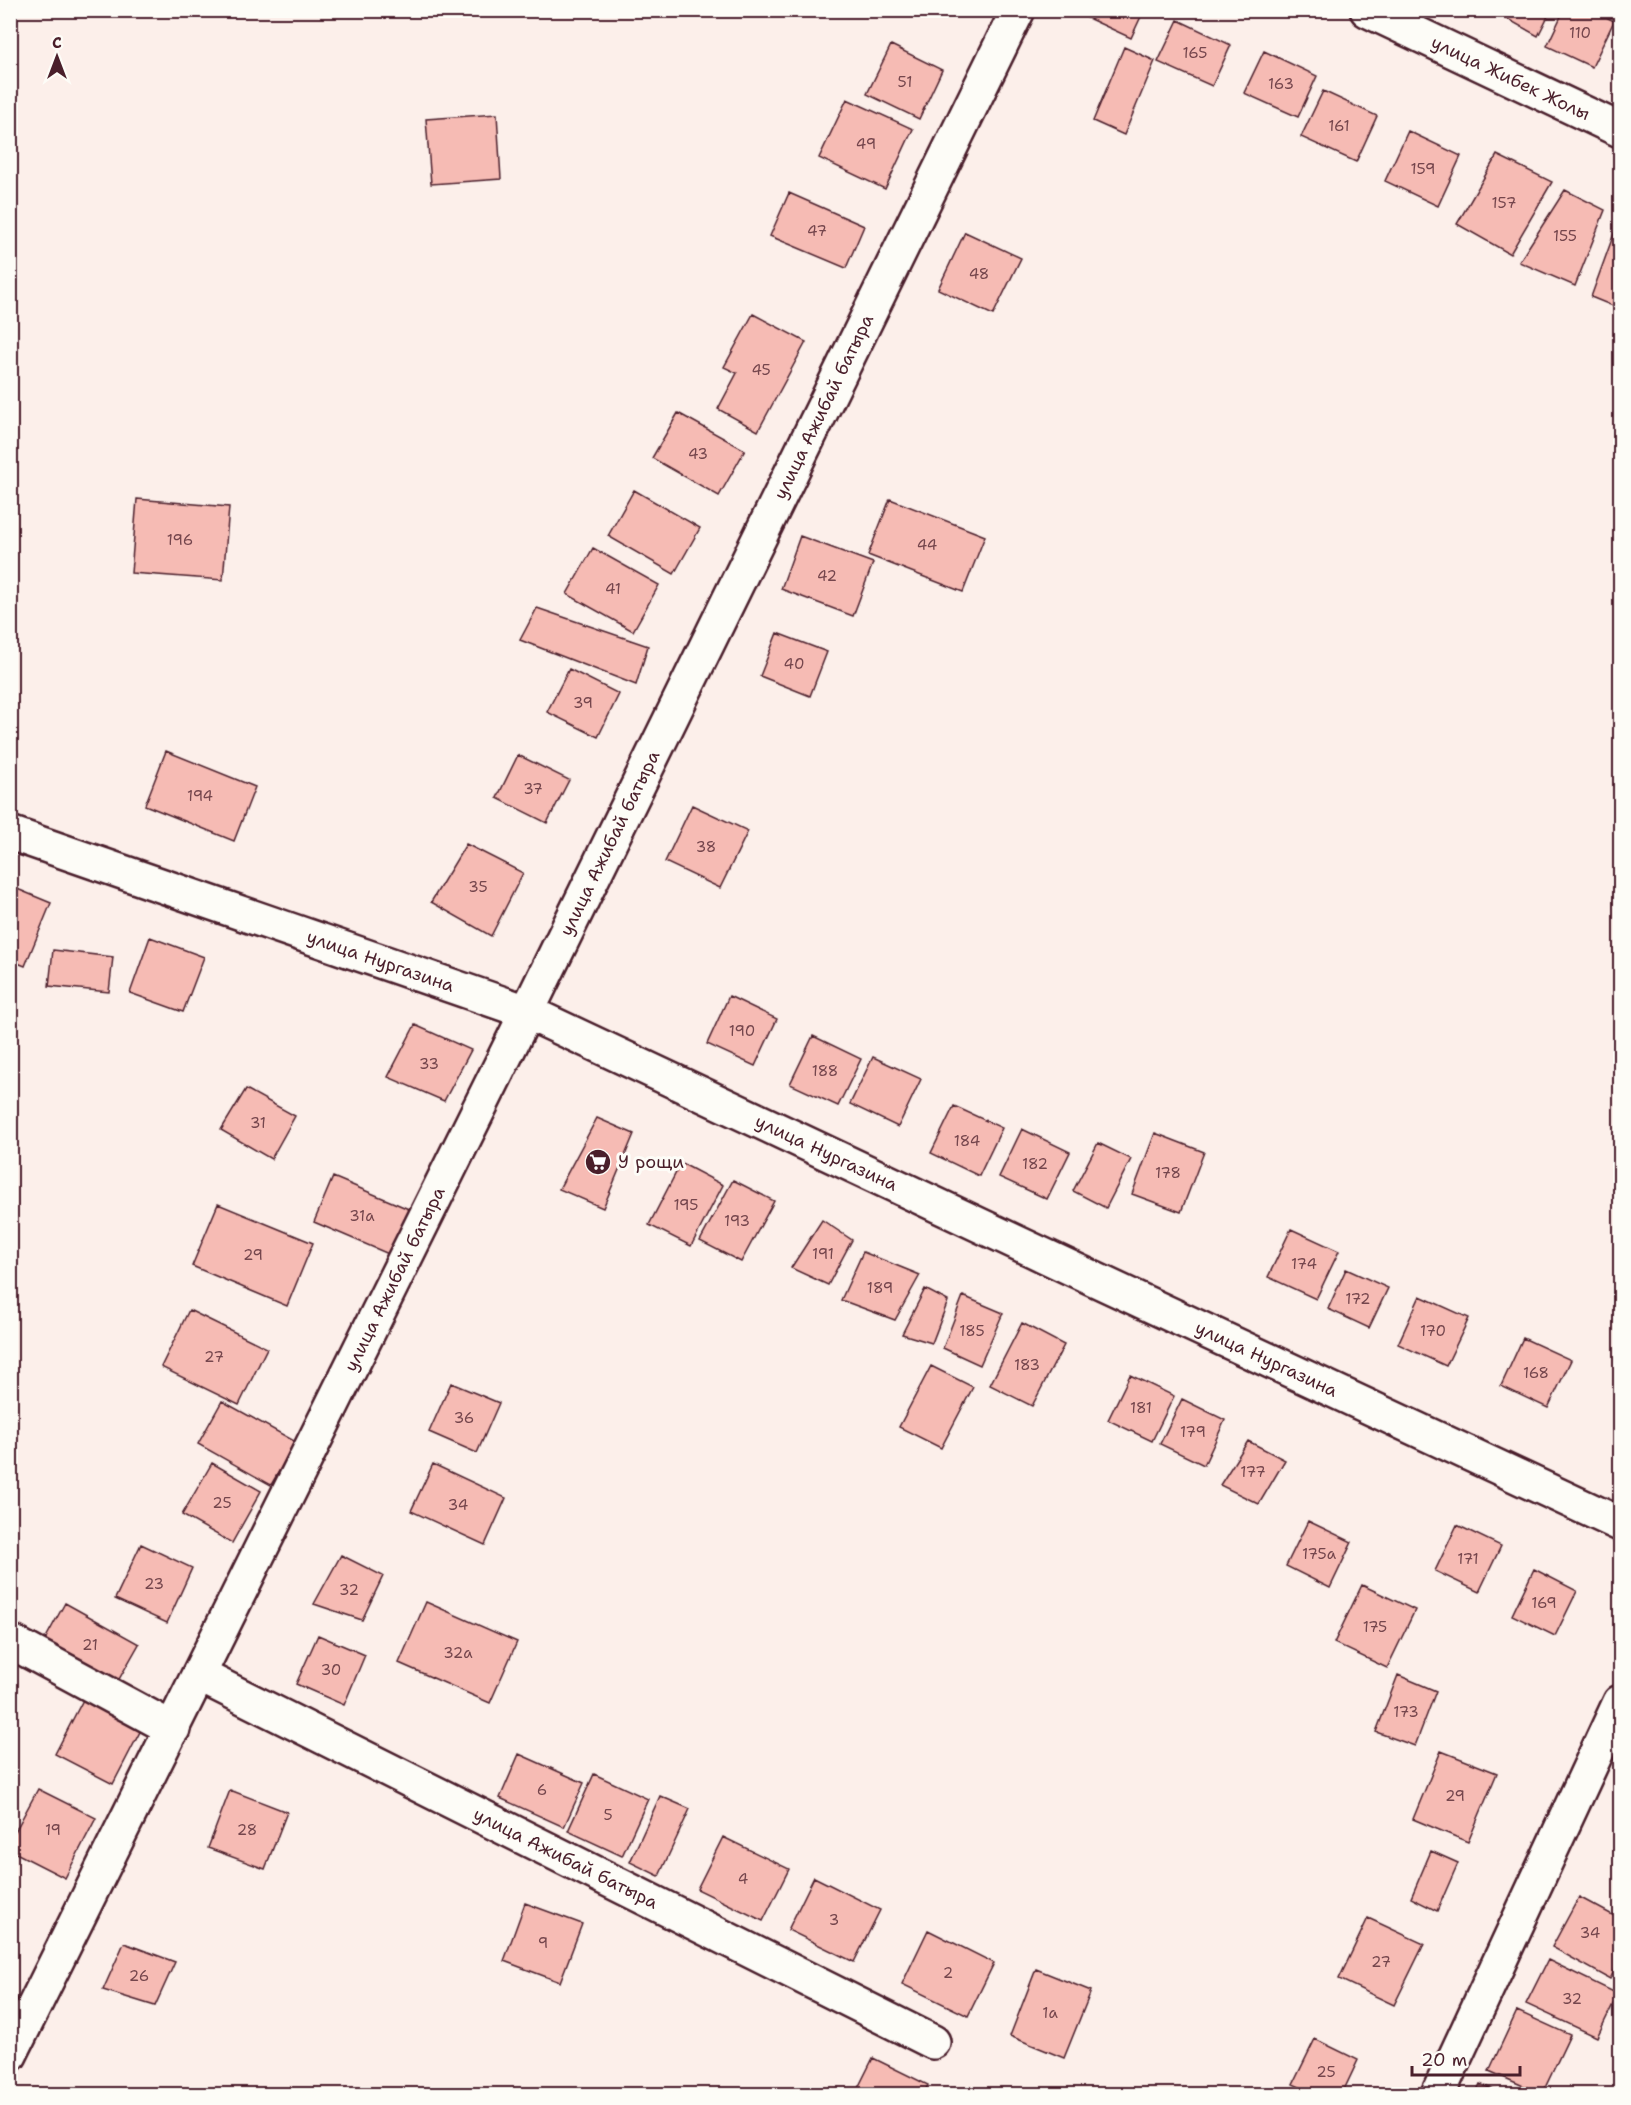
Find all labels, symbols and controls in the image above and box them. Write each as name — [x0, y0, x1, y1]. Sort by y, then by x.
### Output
house number: 110 — [1569, 23, 1591, 43]
north arrow — [27, 27, 87, 87]
street label: улица Жибек Жолы — [1427, 30, 1594, 126]
text: С — [52, 32, 62, 53]
house number: 165 — [1183, 43, 1207, 63]
house number: 51 — [898, 72, 912, 92]
house number: 163 — [1268, 74, 1294, 94]
house number: 161 — [1328, 116, 1350, 136]
house number: 49 — [856, 134, 876, 154]
house number: 159 — [1411, 159, 1436, 179]
house number: 157 — [1492, 193, 1516, 213]
house number: 47 — [807, 221, 827, 241]
house number: 155 — [1553, 226, 1577, 246]
house number: 48 — [969, 264, 989, 284]
street label: улица Ажибай батыра — [768, 310, 879, 503]
house number: 45 — [751, 360, 771, 380]
house number: 43 — [688, 444, 708, 464]
house number: 196 — [167, 530, 193, 550]
house number: 44 — [917, 535, 937, 555]
house number: 42 — [817, 566, 837, 586]
house number: 41 — [605, 579, 621, 599]
house number: 40 — [784, 654, 804, 674]
house number: 39 — [573, 693, 593, 713]
street label: улица Ажибай батыра — [554, 747, 665, 940]
house number: 37 — [523, 779, 543, 799]
house number: 194 — [187, 786, 213, 806]
house number: 38 — [696, 837, 716, 857]
house number: 35 — [468, 877, 488, 897]
street label: улица Нургазина — [303, 925, 457, 998]
house number: 190 — [729, 1021, 755, 1041]
house number: 33 — [419, 1054, 439, 1074]
house number: 188 — [812, 1061, 838, 1081]
street label: улица Нургазина — [751, 1109, 901, 1197]
house number: 31 — [250, 1113, 266, 1133]
house number: 184 — [954, 1131, 980, 1151]
supermarket icon: У рощи — [583, 1147, 613, 1177]
place label: У рощи — [618, 1150, 684, 1174]
house number: 182 — [1022, 1154, 1048, 1174]
house number: 178 — [1155, 1163, 1181, 1183]
street label: улица Ажибай батыра — [339, 1183, 451, 1376]
house number: 195 — [673, 1195, 699, 1215]
house number: 31а — [349, 1206, 375, 1226]
house number: 193 — [724, 1211, 750, 1231]
house number: 191 — [812, 1244, 834, 1264]
house number: 29 — [243, 1245, 263, 1265]
house number: 174 — [1291, 1254, 1317, 1274]
house number: 189 — [867, 1278, 893, 1298]
house number: 172 — [1345, 1289, 1371, 1309]
street label: улица Нургазина — [1191, 1316, 1342, 1403]
house number: 185 — [959, 1321, 985, 1341]
house number: 170 — [1420, 1321, 1446, 1341]
house number: 27 — [204, 1347, 224, 1367]
house number: 183 — [1014, 1355, 1040, 1375]
house number: 168 — [1523, 1363, 1549, 1383]
house number: 181 — [1130, 1398, 1152, 1418]
house number: 36 — [454, 1408, 474, 1428]
house number: 179 — [1180, 1422, 1206, 1442]
house number: 177 — [1240, 1462, 1266, 1482]
house number: 25 — [212, 1493, 232, 1513]
house number: 34 — [448, 1495, 468, 1515]
house number: 175а — [1302, 1544, 1337, 1564]
house number: 171 — [1457, 1549, 1479, 1569]
house number: 23 — [144, 1574, 164, 1594]
house number: 32 — [339, 1580, 359, 1600]
house number: 169 — [1531, 1593, 1557, 1613]
house number: 175 — [1363, 1617, 1387, 1637]
house number: 21 — [82, 1635, 98, 1655]
house number: 32а — [443, 1643, 473, 1663]
house number: 30 — [321, 1660, 341, 1680]
house number: 173 — [1393, 1702, 1419, 1722]
house number: 6 — [537, 1780, 547, 1800]
house number: 29 — [1445, 1786, 1465, 1806]
street label: улица Ажибай батыра — [469, 1802, 662, 1915]
house number: 5 — [603, 1805, 613, 1825]
house number: 19 — [45, 1820, 61, 1840]
house number: 28 — [237, 1820, 257, 1840]
house number: 4 — [738, 1869, 748, 1889]
house number: 3 — [829, 1910, 839, 1930]
house number: 34 — [1580, 1923, 1600, 1943]
house number: 9 — [538, 1933, 548, 1953]
house number: 27 — [1371, 1952, 1391, 1972]
house number: 2 — [943, 1963, 953, 1983]
house number: 26 — [129, 1966, 149, 1986]
house number: 32 — [1562, 1989, 1582, 2009]
house number: 1а — [1042, 2003, 1058, 2023]
scale bar — [1412, 2039, 1520, 2077]
text: 20 m — [1421, 2048, 1467, 2072]
house number: 25 — [1316, 2062, 1336, 2082]

